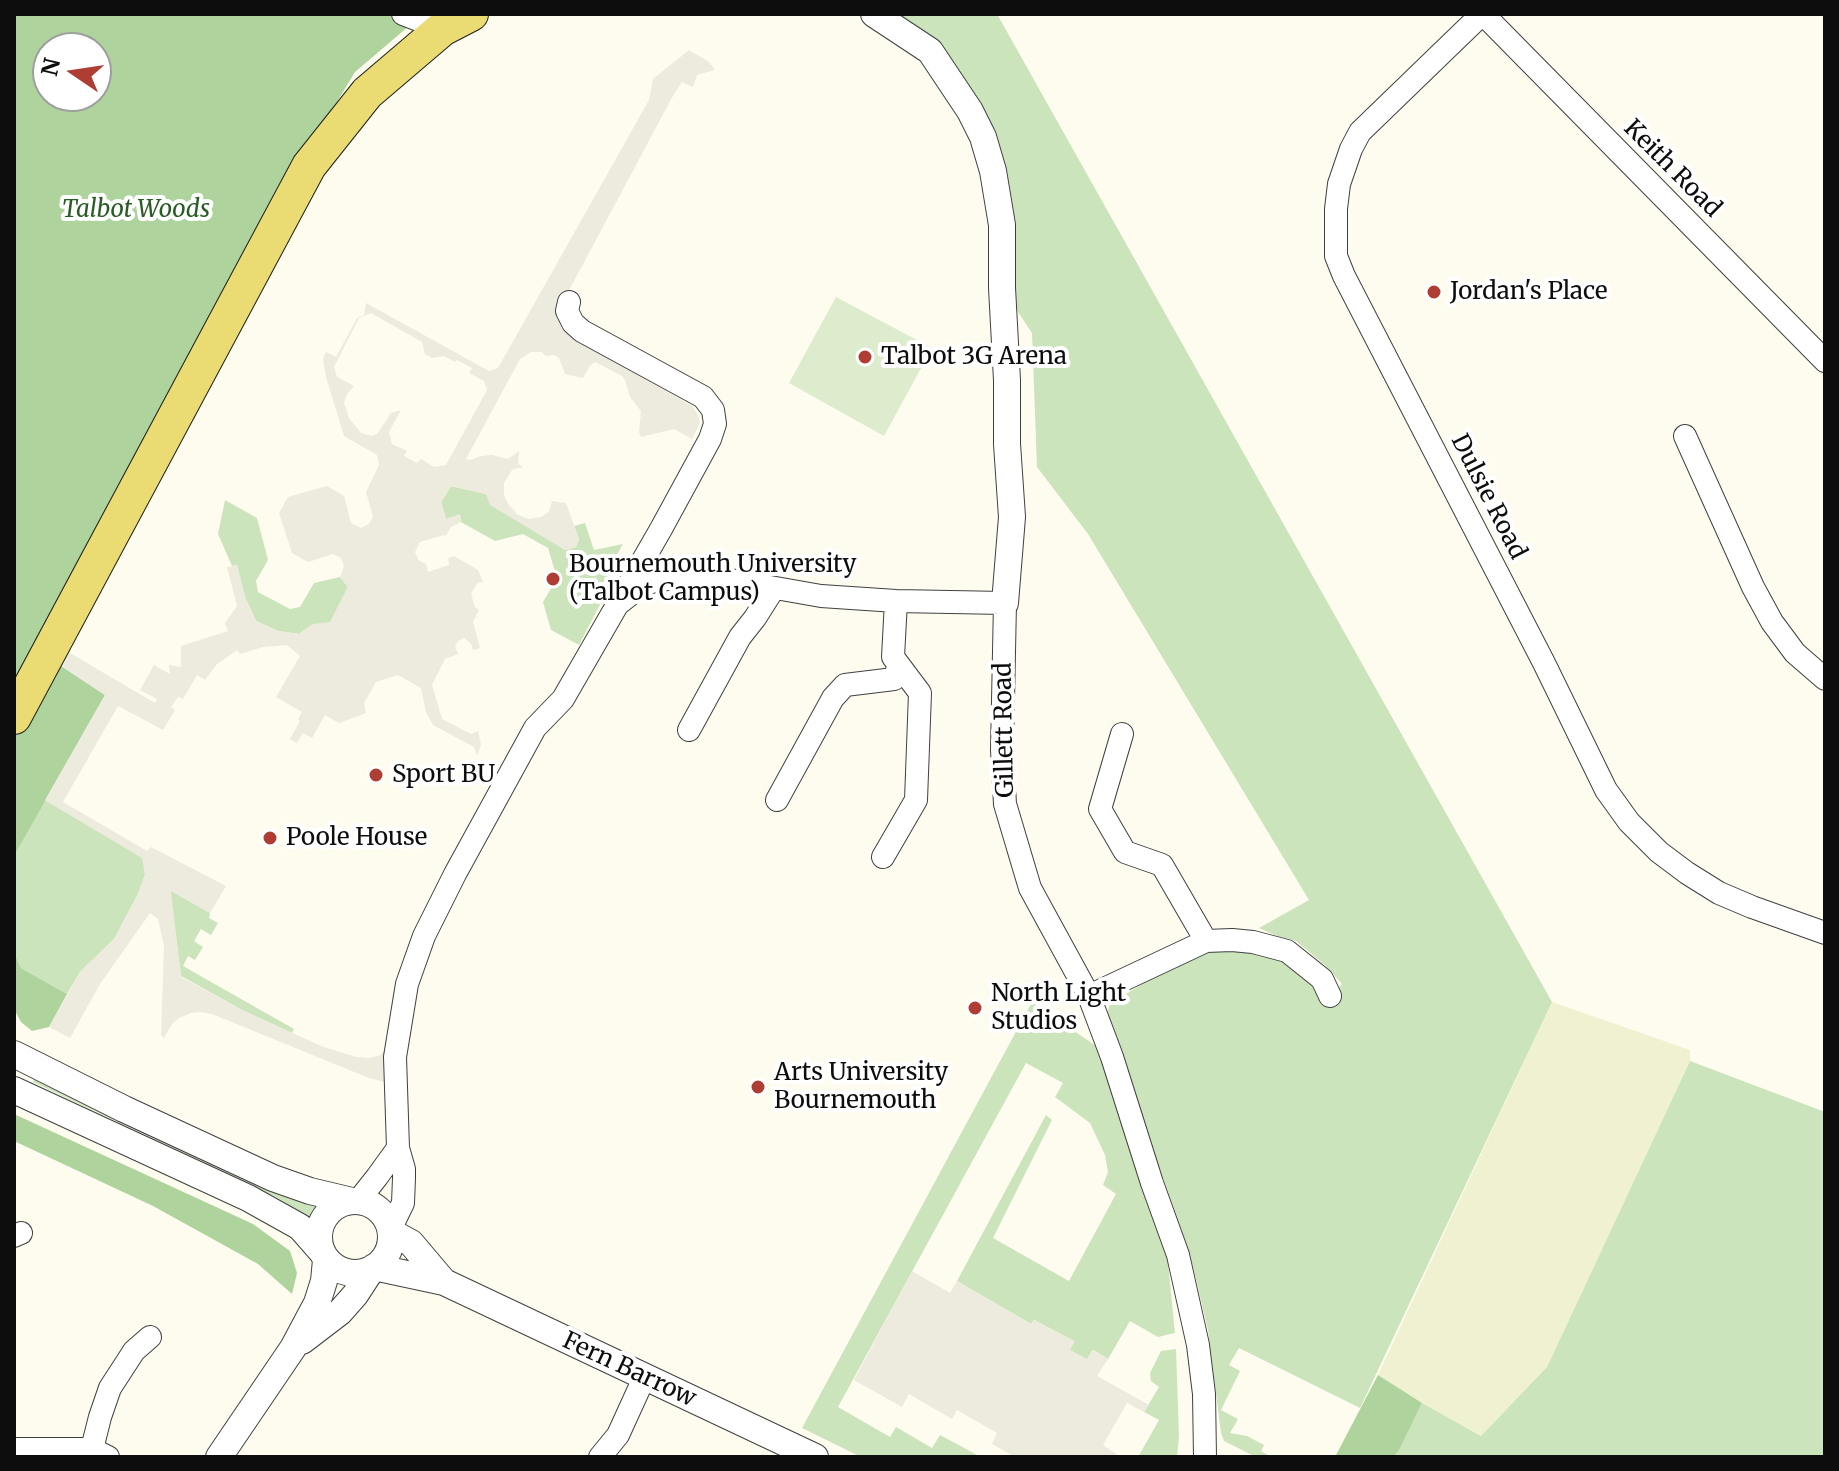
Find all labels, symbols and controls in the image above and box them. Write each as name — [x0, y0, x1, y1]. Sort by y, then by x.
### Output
north arrow — [32, 32, 112, 112]
text: N — [35, 55, 66, 79]
street label: Keith Road — [1617, 114, 1727, 224]
park label: Talbot Woods — [62, 196, 210, 224]
place label: Jordan's Place — [1450, 278, 1607, 306]
marker: Jordan's Place — [1425, 283, 1443, 301]
place label: Talbot 3G Arena — [881, 343, 1067, 371]
marker: Talbot 3G Arena — [856, 348, 874, 366]
street label: Dulsie Road — [1444, 430, 1532, 564]
place label: Bournemouth University (Talbot Campus) — [569, 551, 857, 607]
marker: Bournemouth University (Talbot Campus) — [544, 570, 562, 588]
street label: Gillett Road — [989, 662, 1021, 798]
place label: Sport BU — [392, 761, 495, 789]
marker: Sport BU — [367, 766, 385, 784]
place label: Poole House — [286, 824, 427, 852]
marker: Poole House — [261, 829, 279, 847]
place label: North Light Studios — [991, 980, 1126, 1036]
marker: North Light Studios — [966, 999, 984, 1017]
place label: Arts University Bournemouth — [774, 1059, 948, 1115]
marker: Arts University Bournemouth — [749, 1078, 767, 1096]
street label: Fern Barrow — [558, 1327, 700, 1413]

